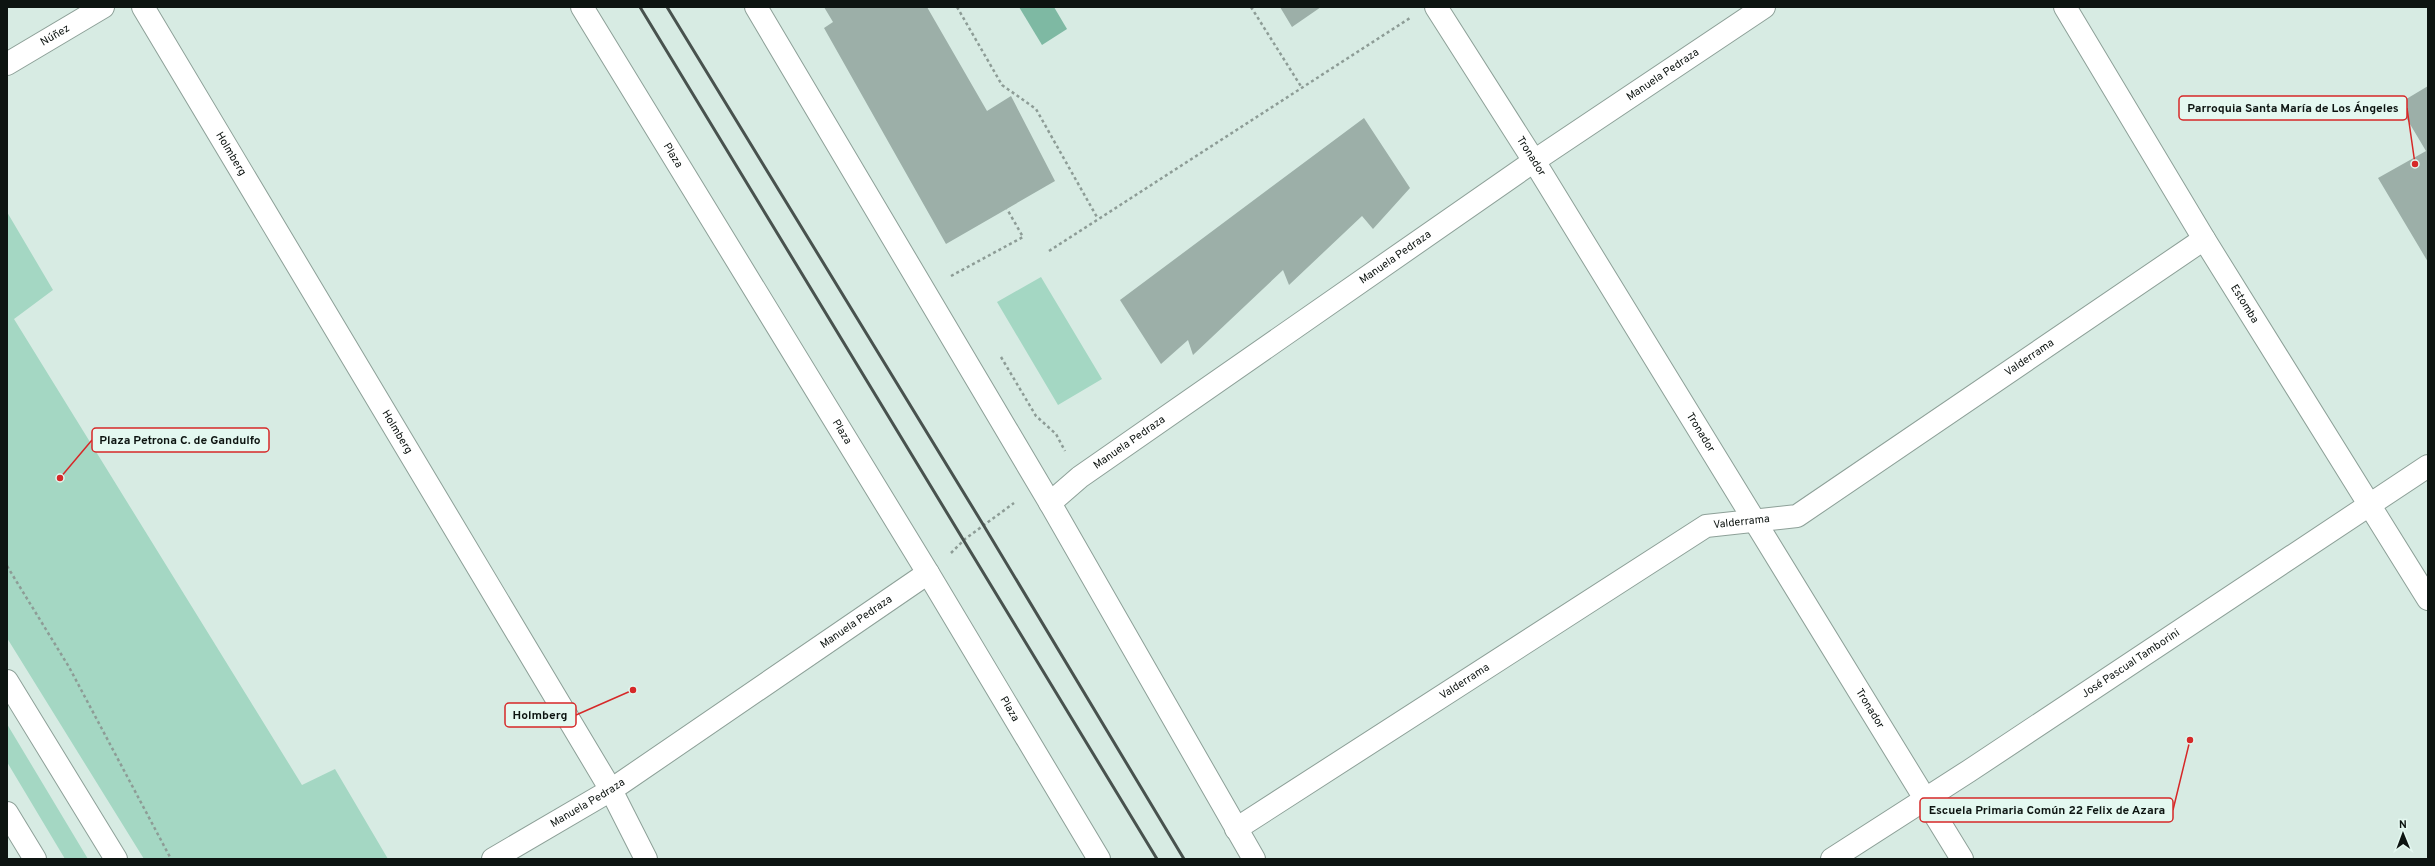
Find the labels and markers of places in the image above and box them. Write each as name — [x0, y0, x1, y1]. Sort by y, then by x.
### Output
callout: Parroquia Santa María de Los Ángeles — [2179, 96, 2407, 120]
callout: Plaza Petrona C. de Gandulfo — [92, 428, 269, 452]
callout: Holmberg — [505, 703, 576, 727]
callout: Escuela Primaria Común 22 Felix de Azara — [1920, 798, 2173, 822]

